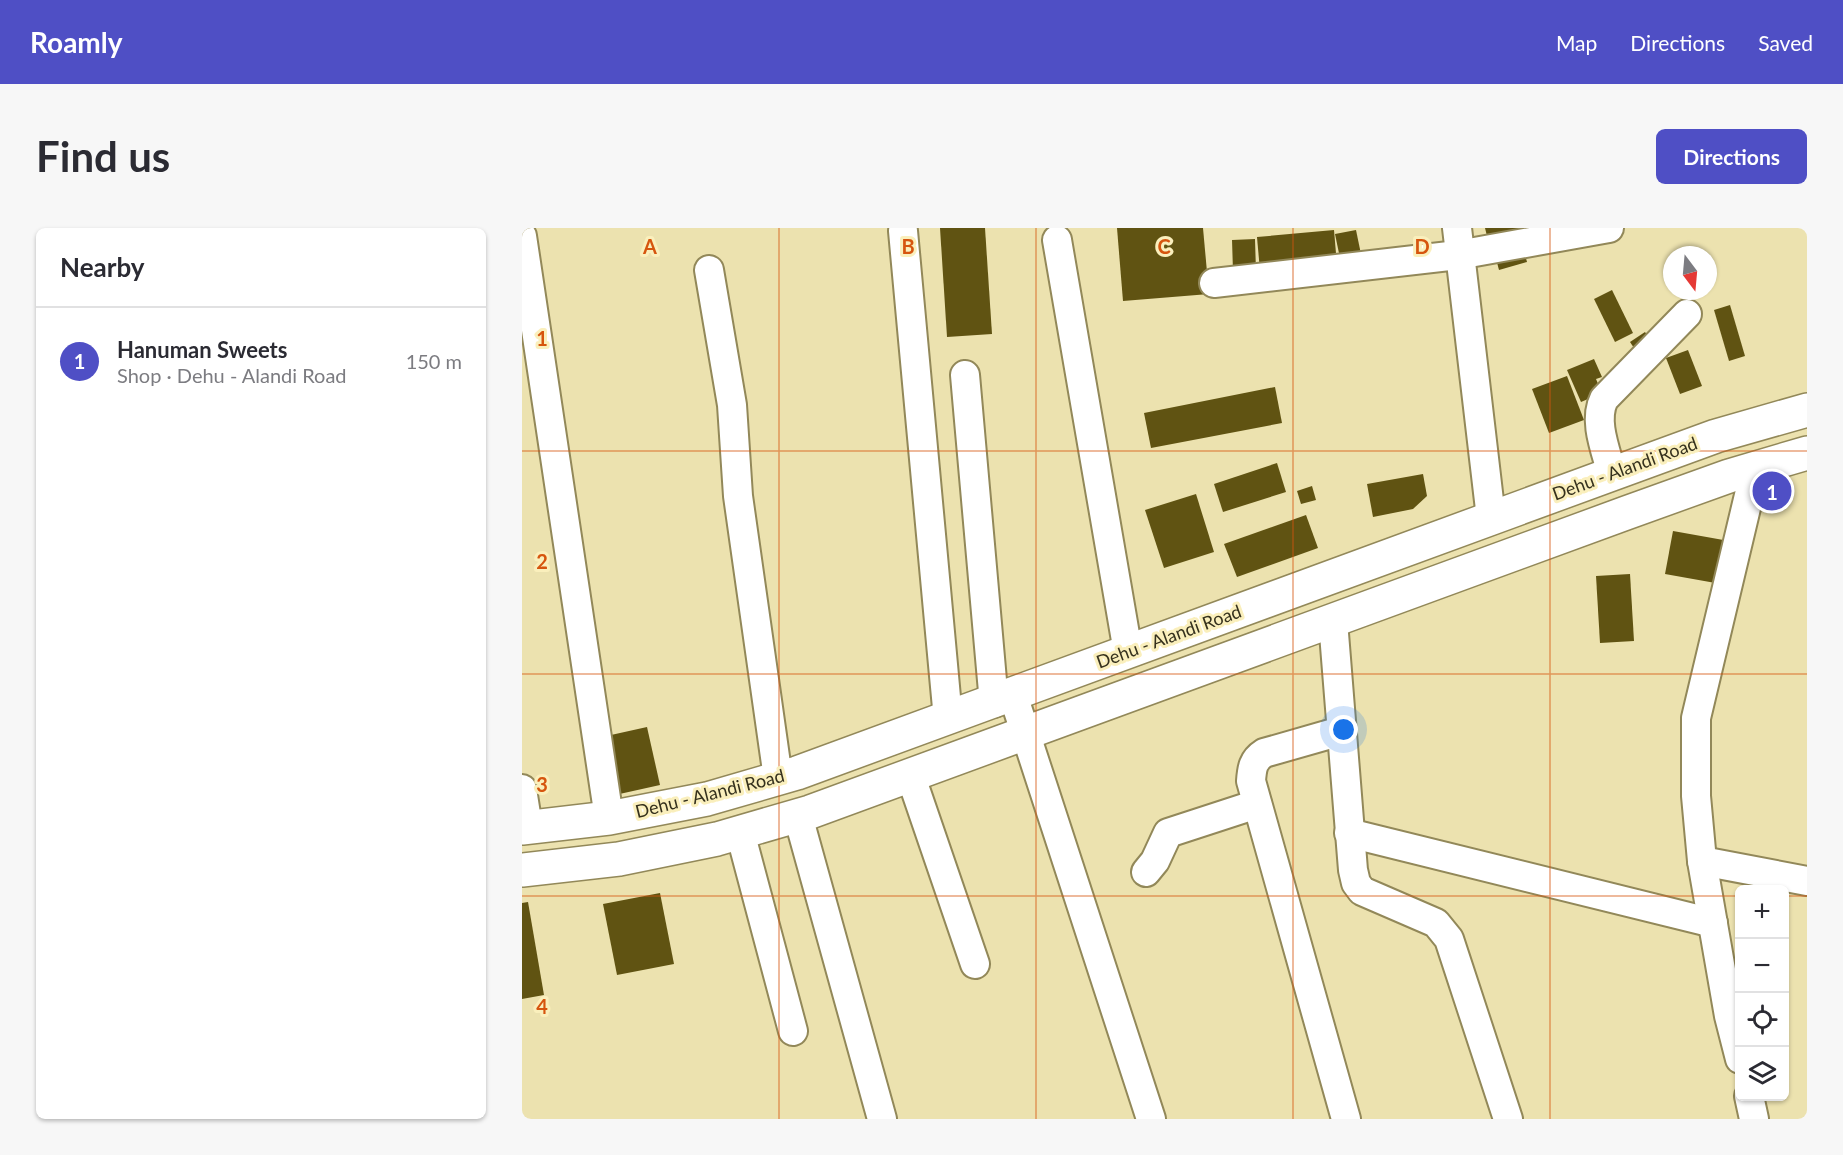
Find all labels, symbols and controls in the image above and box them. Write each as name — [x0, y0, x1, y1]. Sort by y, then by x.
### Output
text: Roamly — [30, 25, 123, 59]
text: Map — [1556, 30, 1597, 55]
text: Directions — [1630, 30, 1725, 55]
text: Saved — [1758, 30, 1813, 55]
button: Directions — [1656, 129, 1807, 184]
text: Find us — [36, 131, 170, 181]
text: A — [642, 234, 657, 258]
text: B — [901, 234, 915, 258]
text: C — [1157, 234, 1171, 258]
text: D — [1414, 234, 1430, 258]
north arrow — [1663, 246, 1717, 300]
text: Nearby — [60, 251, 145, 283]
text: 1 — [536, 326, 548, 350]
text: Hanuman Sweets — [117, 336, 287, 363]
text: 1 — [74, 349, 85, 373]
text: 150 m — [406, 349, 462, 373]
text: Shop · Dehu - Alandi Road — [117, 363, 347, 387]
street label: Dehu - Alandi Road — [1549, 432, 1700, 505]
pin: 1 — [1752, 468, 1792, 514]
text: 2 — [536, 549, 548, 573]
street label: Dehu - Alandi Road — [1093, 600, 1244, 673]
your location — [1329, 715, 1358, 744]
street label: Dehu - Alandi Road — [633, 764, 787, 822]
text: 3 — [536, 772, 548, 796]
map controls — [1735, 885, 1789, 1101]
button: + — [1735, 885, 1789, 939]
button: − — [1735, 939, 1789, 993]
button: locate — [1735, 993, 1789, 1047]
text: 4 — [536, 994, 548, 1018]
button: layers — [1735, 1047, 1789, 1101]

